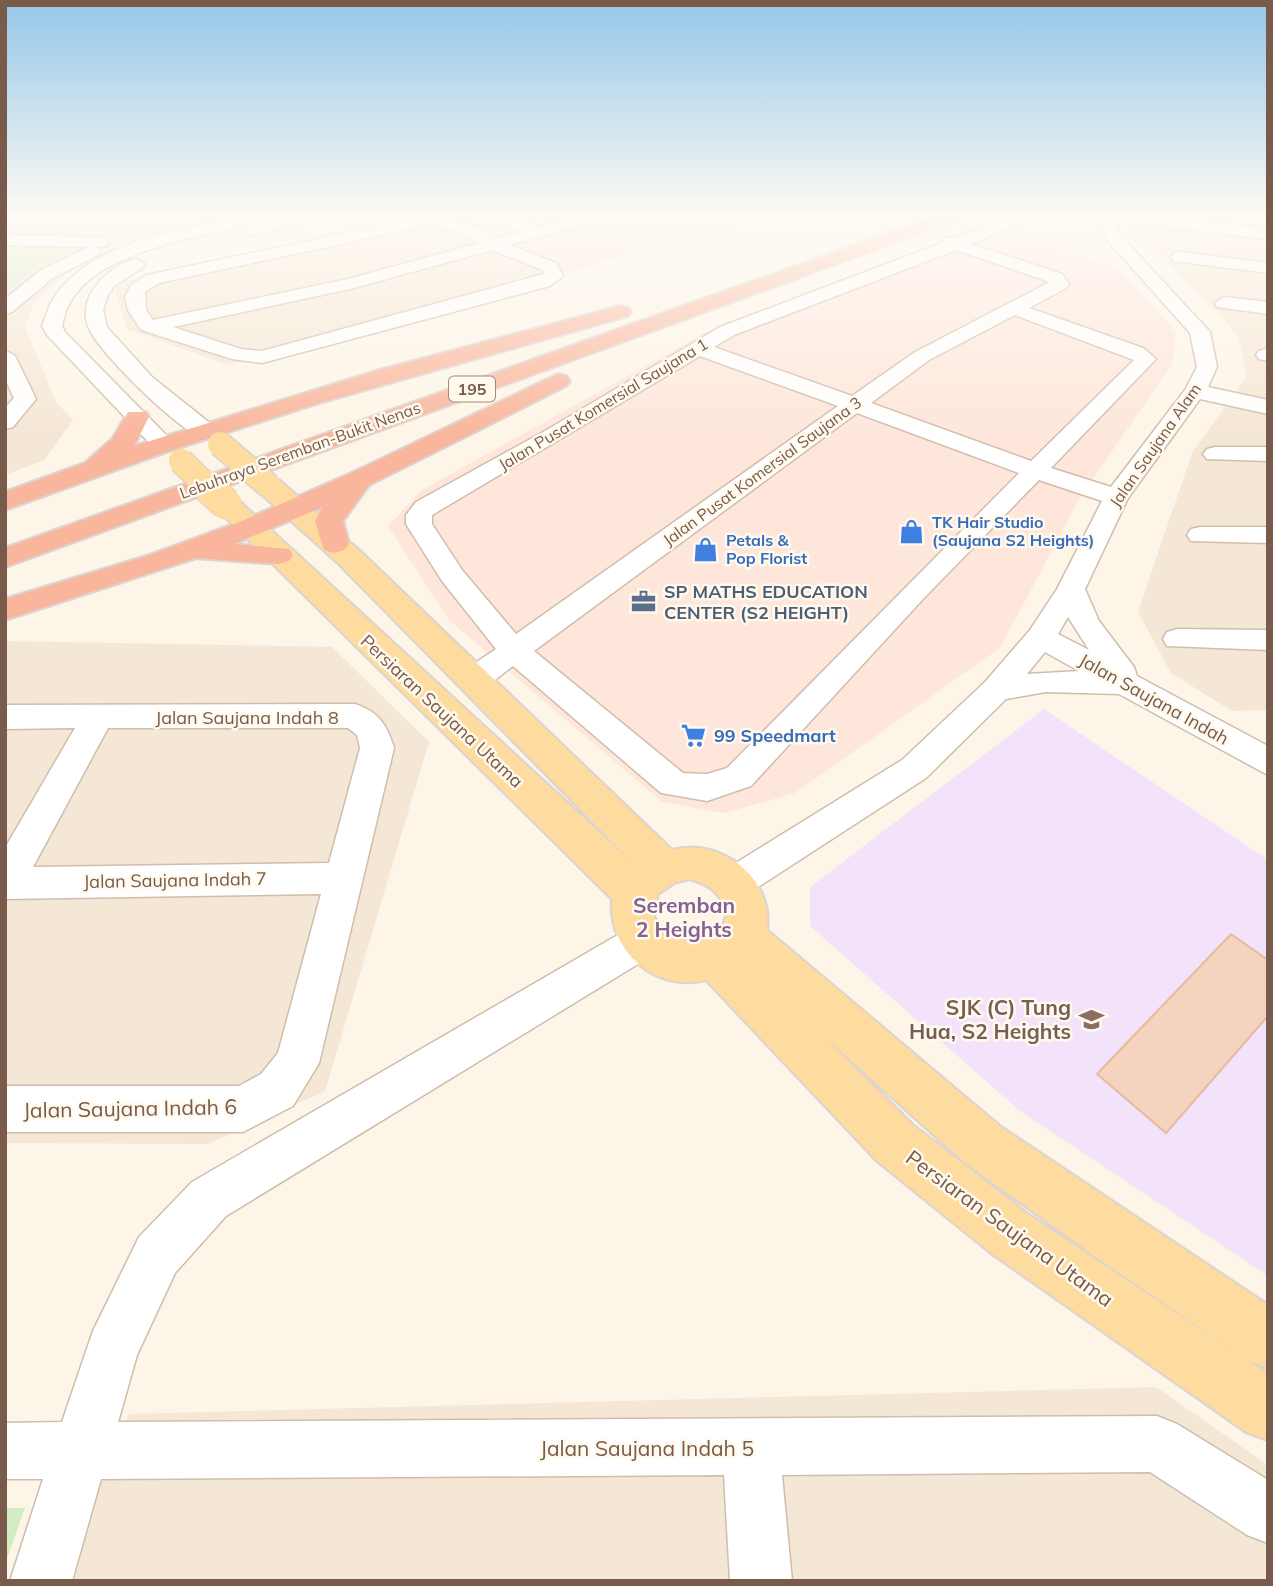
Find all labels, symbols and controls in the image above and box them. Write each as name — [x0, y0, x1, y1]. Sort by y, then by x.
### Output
street label: Jalan Pusat Komersial Saujana 1 — [495, 333, 711, 475]
road number: 195 — [449, 376, 495, 402]
street label: Jalan Saujana Alam — [1105, 379, 1205, 511]
street label: Jalan Pusat Komersial Saujana 3 — [659, 392, 865, 550]
street label: Lebuhraya Seremban-Bukit Nenas — [177, 397, 423, 503]
place label: TK Hair Studio (Saujana S2 Heights) — [932, 512, 1095, 550]
shop icon: TK Hair Studio (Saujana S2 Heights) — [898, 517, 926, 545]
place label: Petals & Pop Florist — [726, 530, 807, 568]
shop icon: Petals & Pop Florist — [692, 535, 720, 563]
place label: SP MATHS EDUCATION CENTER (S2 HEIGHT) — [664, 580, 868, 624]
office icon: SP MATHS EDUCATION CENTER (S2 HEIGHT) — [630, 587, 658, 615]
street label: Persiaran Saujana Utama — [356, 629, 528, 793]
street label: Jalan Saujana Indah — [1075, 648, 1233, 750]
street label: Jalan Saujana Indah 8 — [155, 706, 339, 729]
supermarket icon: 99 Speedmart — [680, 721, 708, 749]
place label: 99 Speedmart — [714, 724, 836, 747]
street label: Jalan Saujana Indah 7 — [83, 867, 267, 893]
district label: Seremban 2 Heights — [633, 892, 735, 942]
place label: SJK (C) Tung Hua, S2 Heights — [909, 994, 1071, 1044]
school or university icon: SJK (C) Tung Hua, S2 Heights — [1077, 1005, 1105, 1033]
street label: Jalan Saujana Indah 6 — [23, 1093, 237, 1123]
street label: Persiaran Saujana Utama — [901, 1144, 1119, 1312]
street label: Jalan Saujana Indah 5 — [540, 1435, 754, 1461]

